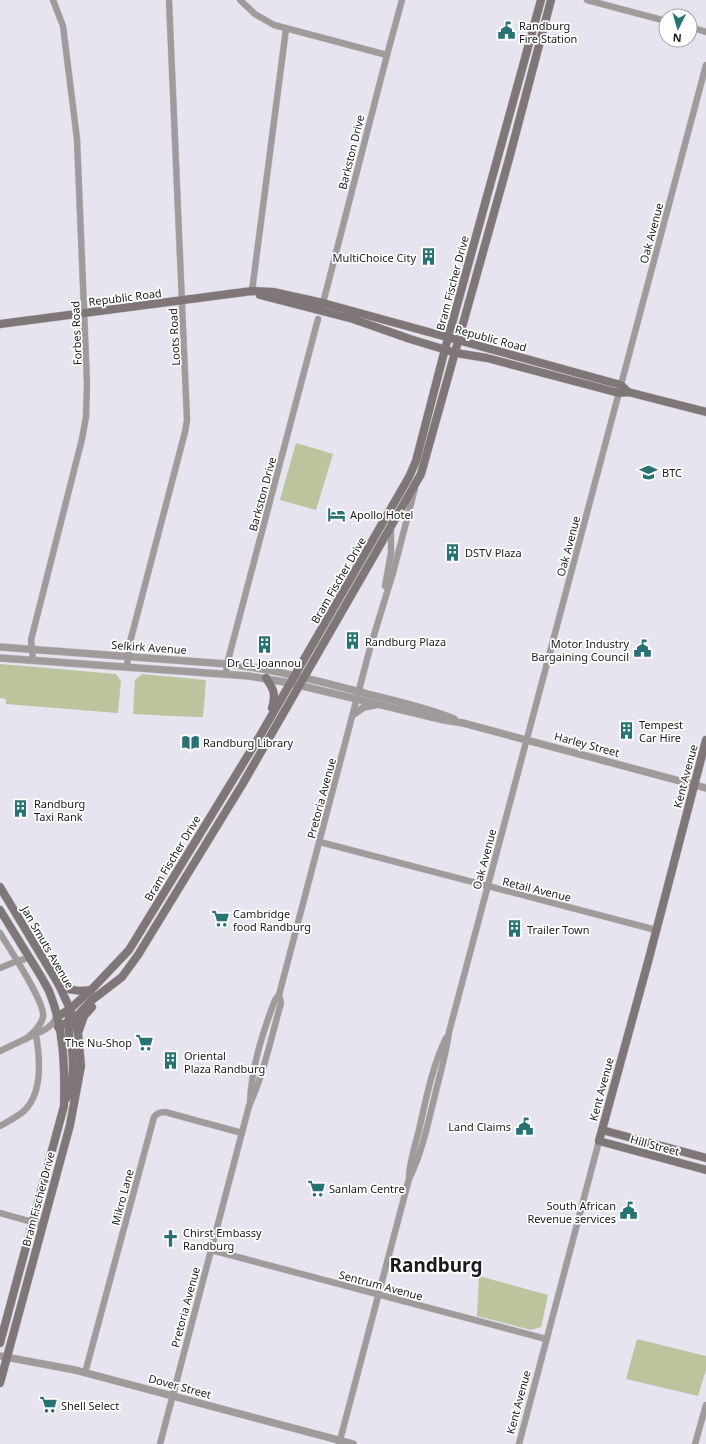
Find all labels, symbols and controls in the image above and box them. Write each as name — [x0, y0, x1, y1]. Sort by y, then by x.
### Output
north arrow — [658, 8, 698, 48]
place label: Randburg Fire Station — [519, 18, 577, 46]
public building icon: Randburg Fire Station — [496, 21, 516, 41]
text: N — [672, 31, 682, 46]
street label: Barkston Drive — [334, 113, 368, 191]
street label: Oak Avenue — [636, 201, 666, 265]
street label: Bram Fischer Drive — [432, 234, 472, 332]
building icon: MultiChoice City — [419, 247, 439, 267]
place label: MultiChoice City — [333, 250, 416, 265]
street label: Republic Road — [88, 285, 162, 309]
street label: Forbes Road — [67, 301, 85, 365]
street label: Loots Road — [165, 308, 183, 366]
street label: Republic Road — [454, 321, 528, 355]
street label: Barkston Drive — [245, 455, 279, 533]
school or university icon: BTC — [639, 462, 659, 482]
place label: BTC — [662, 465, 682, 480]
hotel icon: Apollo Hotel — [327, 504, 347, 524]
place label: Apollo Hotel — [350, 507, 413, 522]
street label: Oak Avenue — [553, 514, 583, 578]
street label: Bram Fischer Drive — [307, 534, 369, 626]
building icon: DSTV Plaza — [442, 542, 462, 562]
place label: DSTV Plaza — [465, 545, 522, 560]
building icon: Randburg Plaza — [342, 631, 362, 651]
building icon: Dr CL Joannou — [254, 634, 274, 654]
place label: Randburg Plaza — [365, 634, 446, 649]
place label: Motor Industry Bargaining Council — [531, 636, 629, 664]
street label: Selkirk Avenue — [111, 637, 187, 657]
public building icon: Motor Industry Bargaining Council — [632, 639, 652, 659]
place label: Dr CL Joannou — [227, 655, 301, 670]
place label: Tempest Car Hire — [639, 717, 683, 745]
building icon: Tempest Car Hire — [616, 720, 636, 740]
street label: Harley Street — [553, 728, 621, 760]
library icon: Randburg Library — [180, 732, 200, 752]
place label: Randburg Library — [203, 735, 294, 750]
street label: Kent Avenue — [669, 743, 701, 809]
street label: Pretoria Avenue — [303, 756, 339, 840]
place label: Randburg Taxi Rank — [34, 796, 85, 824]
building icon: Randburg Taxi Rank — [11, 799, 31, 819]
street label: Bram Fischer Drive — [140, 812, 204, 904]
street label: Oak Avenue — [469, 827, 499, 891]
street label: Retail Avenue — [501, 873, 573, 905]
street label: Jan Smuts Avenue — [18, 902, 78, 991]
place label: Cambridge food Randburg — [233, 906, 311, 934]
supermarket icon: Cambridge food Randburg — [210, 909, 230, 929]
building icon: Trailer Town — [504, 919, 524, 939]
place label: Trailer Town — [527, 922, 590, 937]
supermarket icon: The Nu-Shop — [135, 1032, 155, 1052]
place label: The Nu-Shop — [65, 1035, 132, 1050]
place label: Oriental Plaza Randburg — [184, 1048, 265, 1076]
building icon: Oriental Plaza Randburg — [161, 1051, 181, 1071]
street label: Kent Avenue — [585, 1056, 617, 1122]
public building icon: Land Claims — [514, 1116, 534, 1136]
place label: Land Claims — [448, 1119, 511, 1134]
street label: Hill Street — [629, 1131, 681, 1159]
street label: Bram Fischer Drive — [18, 1150, 58, 1248]
street label: Mikro Lane — [107, 1167, 137, 1227]
supermarket icon: Sanlam Centre — [306, 1178, 326, 1198]
place label: Sanlam Centre — [329, 1181, 405, 1196]
place label: South African Revenue services — [528, 1198, 616, 1226]
public building icon: South African Revenue services — [619, 1201, 639, 1221]
place label: Chirst Embassy Randburg — [183, 1225, 262, 1253]
church icon: Chirst Embassy Randburg — [160, 1228, 180, 1248]
district label: Randburg — [390, 1252, 482, 1278]
street label: Pretoria Avenue — [167, 1265, 203, 1349]
street label: Sentrum Avenue — [337, 1267, 425, 1303]
street label: Kent Avenue — [502, 1369, 534, 1435]
street label: Dover Street — [147, 1370, 213, 1402]
supermarket icon: Shell Select — [38, 1395, 58, 1415]
place label: Shell Select — [61, 1398, 119, 1413]

